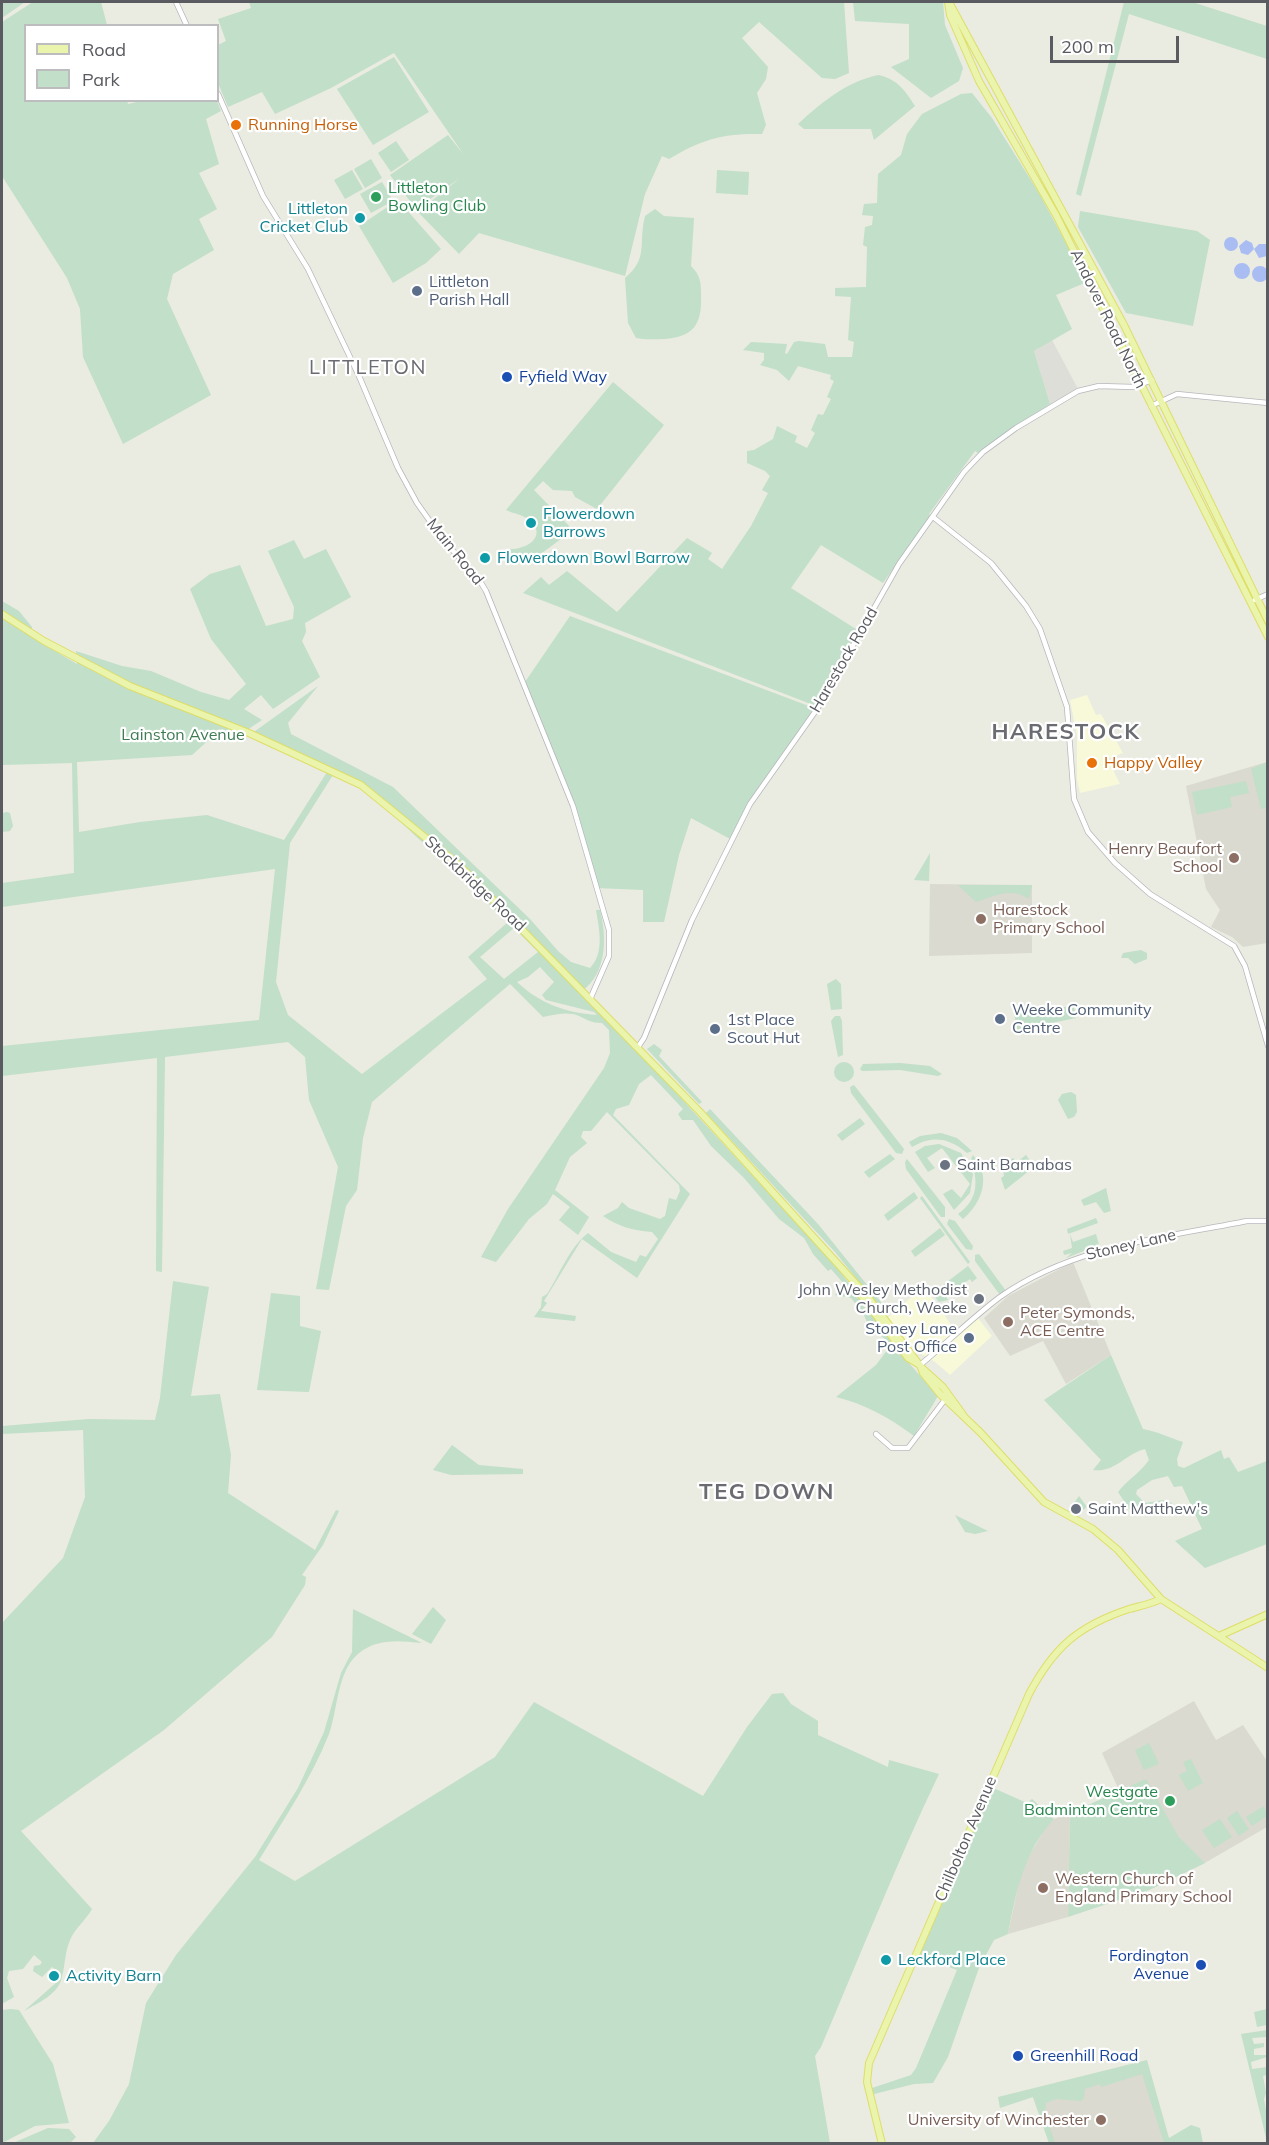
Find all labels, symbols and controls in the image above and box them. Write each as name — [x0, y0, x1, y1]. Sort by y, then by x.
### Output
legend — [24, 24, 219, 102]
scale bar — [1053, 24, 1182, 62]
text: 200 m — [1061, 35, 1114, 58]
text: Road — [82, 38, 126, 61]
text: Park — [82, 68, 120, 91]
place label: Running Horse — [248, 115, 358, 135]
marker: Running Horse — [229, 118, 243, 132]
place label: Littleton Bowling Club — [388, 178, 486, 216]
marker: Littleton Bowling Club — [369, 190, 383, 204]
place label: Littleton Cricket Club — [259, 199, 348, 237]
marker: Littleton Cricket Club — [353, 211, 367, 225]
street label: Andover Road North — [1066, 246, 1150, 392]
place label: Littleton Parish Hall — [429, 272, 509, 310]
marker: Littleton Parish Hall — [410, 284, 424, 298]
district label: LITTLETON — [309, 356, 427, 380]
place label: Fyfield Way — [519, 367, 607, 387]
marker: Fyfield Way — [500, 370, 514, 384]
place label: Flowerdown Barrows — [543, 504, 635, 542]
street label: Main Road — [422, 515, 488, 589]
marker: Flowerdown Barrows — [524, 516, 538, 530]
place label: Flowerdown Bowl Barrow — [497, 548, 690, 568]
marker: Flowerdown Bowl Barrow — [478, 551, 492, 565]
street label: Harestock Road — [806, 604, 882, 716]
district label: HARESTOCK — [992, 719, 1140, 745]
park label: Lainston Avenue — [121, 725, 245, 745]
place label: Happy Valley — [1104, 753, 1202, 773]
marker: Happy Valley — [1085, 756, 1099, 770]
street label: Stockbridge Road — [420, 832, 530, 936]
place label: Henry Beaufort School — [1108, 839, 1222, 877]
marker: Henry Beaufort School — [1227, 851, 1241, 865]
place label: Harestock Primary School — [993, 900, 1105, 938]
marker: Harestock Primary School — [974, 912, 988, 926]
place label: Weeke Community Centre — [1012, 1000, 1151, 1038]
place label: 1st Place Scout Hut — [727, 1010, 800, 1048]
marker: Weeke Community Centre — [993, 1012, 1007, 1026]
marker: 1st Place Scout Hut — [708, 1022, 722, 1036]
place label: Saint Barnabas — [957, 1155, 1072, 1175]
marker: Saint Barnabas — [938, 1158, 952, 1172]
street label: Stoney Lane — [1084, 1225, 1178, 1265]
place label: John Wesley Methodist Church, Weeke — [798, 1280, 967, 1318]
marker: John Wesley Methodist Church, Weeke — [972, 1292, 986, 1306]
place label: Peter Symonds, ACE Centre — [1020, 1303, 1135, 1341]
marker: Peter Symonds, ACE Centre — [1001, 1315, 1015, 1329]
place label: Stoney Lane Post Office — [865, 1319, 957, 1357]
marker: Stoney Lane Post Office — [962, 1331, 976, 1345]
district label: TEG DOWN — [699, 1479, 835, 1505]
place label: Saint Matthew's — [1088, 1499, 1208, 1519]
marker: Saint Matthew's — [1069, 1502, 1083, 1516]
street label: Chilbolton Avenue — [931, 1773, 1001, 1905]
place label: Westgate Badminton Centre — [1024, 1782, 1158, 1820]
marker: Westgate Badminton Centre — [1163, 1794, 1177, 1808]
place label: Western Church of England Primary School — [1055, 1869, 1232, 1907]
marker: Western Church of England Primary School — [1036, 1881, 1050, 1895]
place label: Fordington Avenue — [1109, 1946, 1189, 1984]
place label: Leckford Place — [898, 1950, 1006, 1970]
marker: Leckford Place — [879, 1953, 893, 1967]
marker: Fordington Avenue — [1194, 1958, 1208, 1972]
place label: Activity Barn — [66, 1966, 161, 1986]
marker: Activity Barn — [47, 1969, 61, 1983]
place label: Greenhill Road — [1030, 2046, 1138, 2066]
marker: Greenhill Road — [1011, 2049, 1025, 2063]
place label: University of Winchester — [908, 2110, 1089, 2130]
marker: University of Winchester — [1094, 2113, 1108, 2127]

